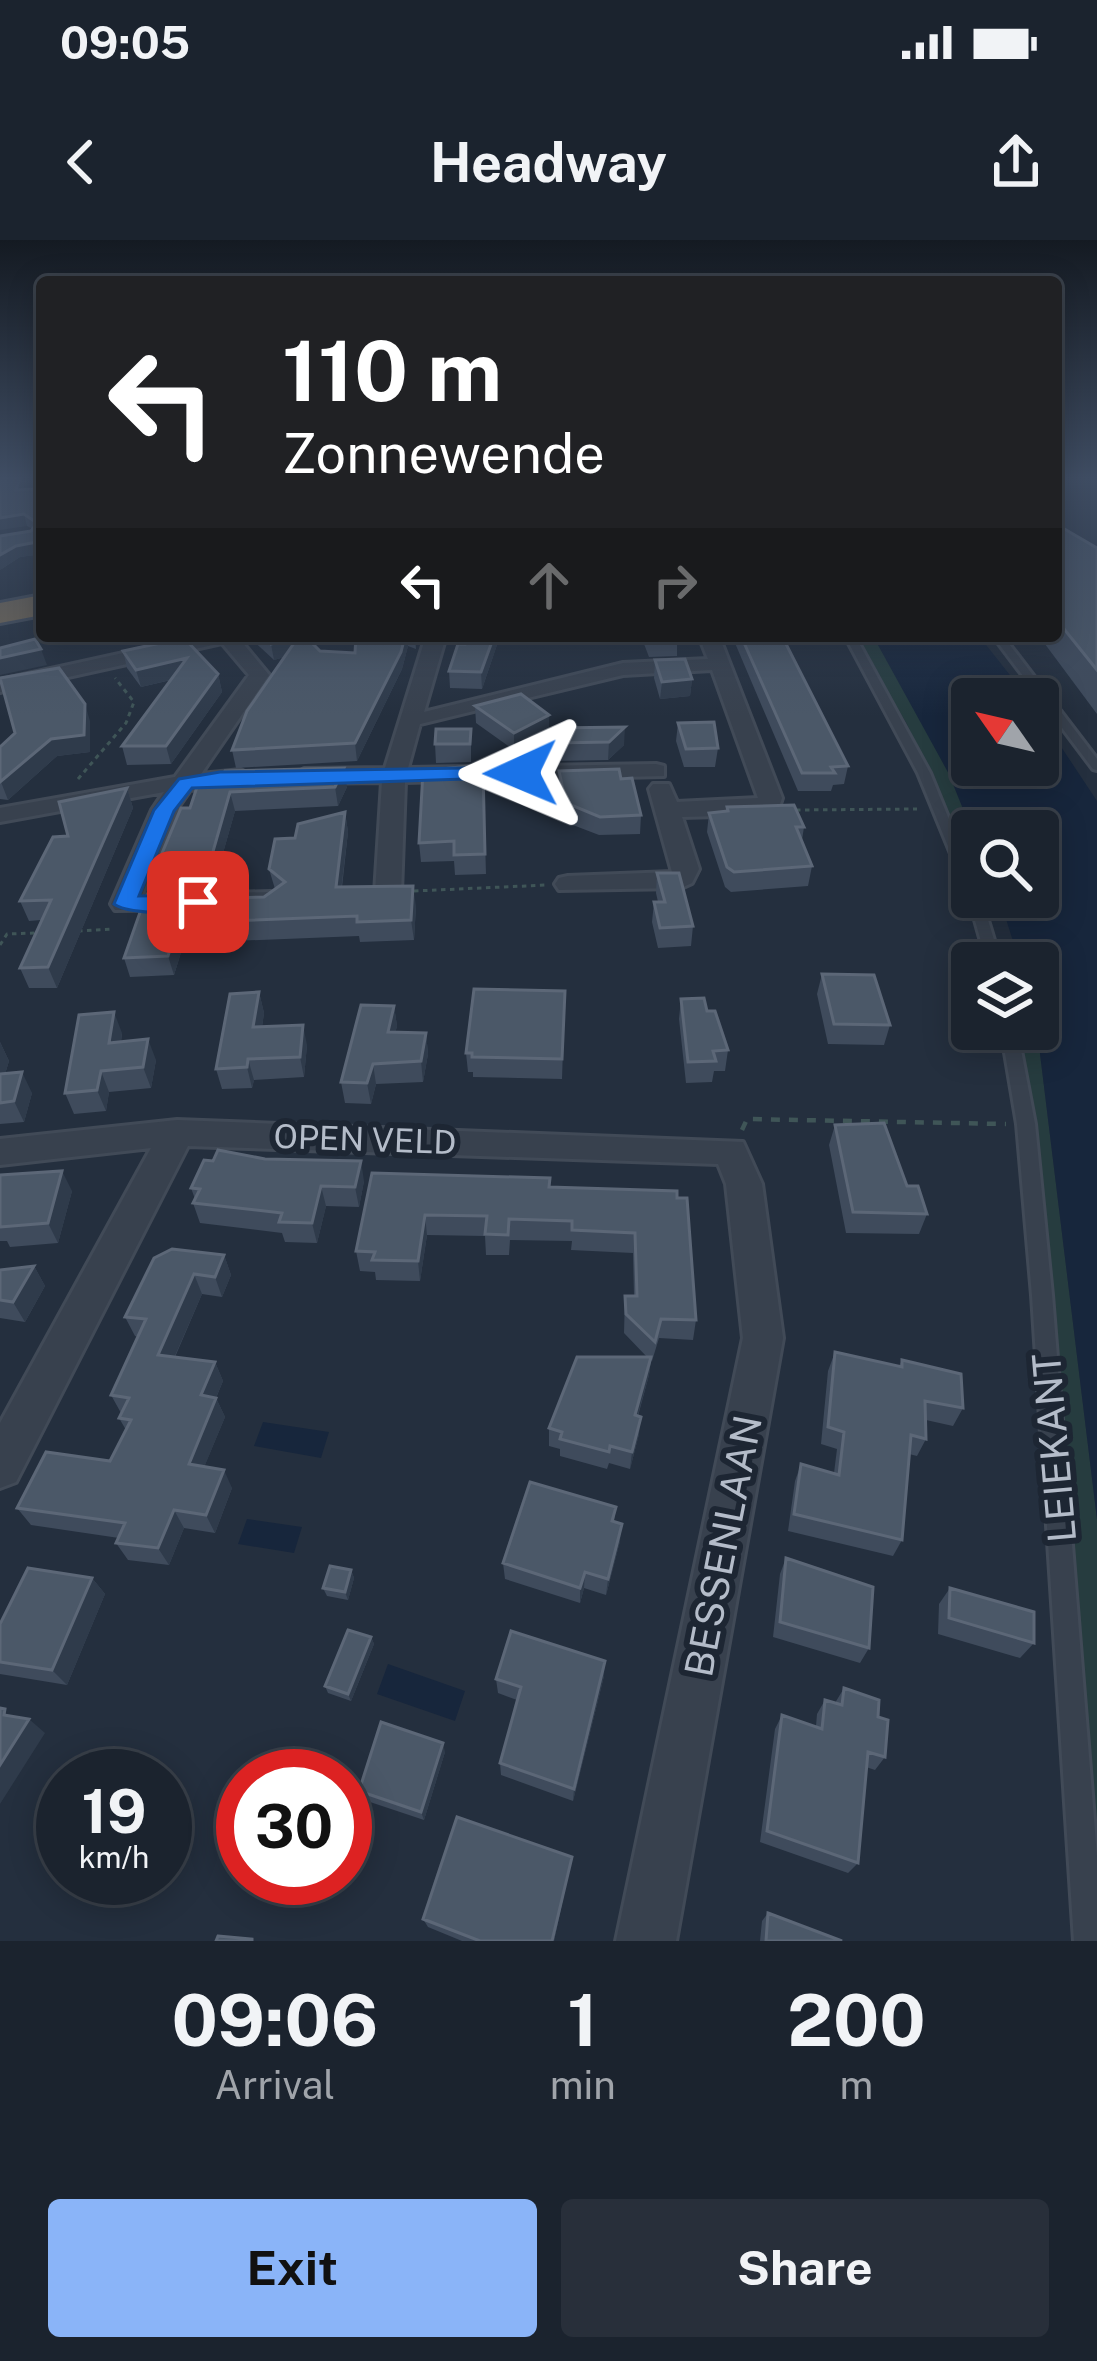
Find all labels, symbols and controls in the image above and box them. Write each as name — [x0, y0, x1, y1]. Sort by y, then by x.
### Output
text: 09:05 — [60, 16, 190, 69]
icon: back — [48, 129, 114, 195]
icon: share — [983, 129, 1049, 195]
text: Headway — [430, 131, 667, 194]
text: 110 m — [282, 321, 502, 420]
icon: left — [84, 324, 240, 480]
text: Zonnewende — [282, 422, 605, 485]
icon: left — [390, 552, 456, 618]
icon: ahead — [516, 552, 582, 618]
icon: right — [642, 552, 708, 618]
north arrow — [951, 678, 1059, 786]
map controls — [951, 678, 1059, 1050]
position arrow — [458, 710, 584, 836]
button: search — [951, 810, 1059, 918]
pin — [147, 851, 249, 953]
icon: arrive — [165, 869, 231, 935]
button: layers — [951, 942, 1059, 1050]
street label: OPEN VELD — [273, 1117, 457, 1161]
street label: LEIEKANT — [1023, 1351, 1085, 1545]
street label: BESSENLAAN — [675, 1411, 771, 1681]
speed limit sign: 30 — [216, 1749, 372, 1905]
text: 19 — [81, 1776, 147, 1847]
text: km/h — [79, 1839, 149, 1875]
text: 09:06 — [171, 1978, 378, 2062]
text: 1 — [567, 1978, 598, 2062]
text: 200 — [787, 1978, 926, 2062]
text: Arrival — [215, 2062, 335, 2108]
text: min — [550, 2062, 616, 2108]
text: m — [840, 2062, 873, 2108]
button: Exit — [48, 2199, 537, 2337]
button: Share — [561, 2199, 1049, 2337]

